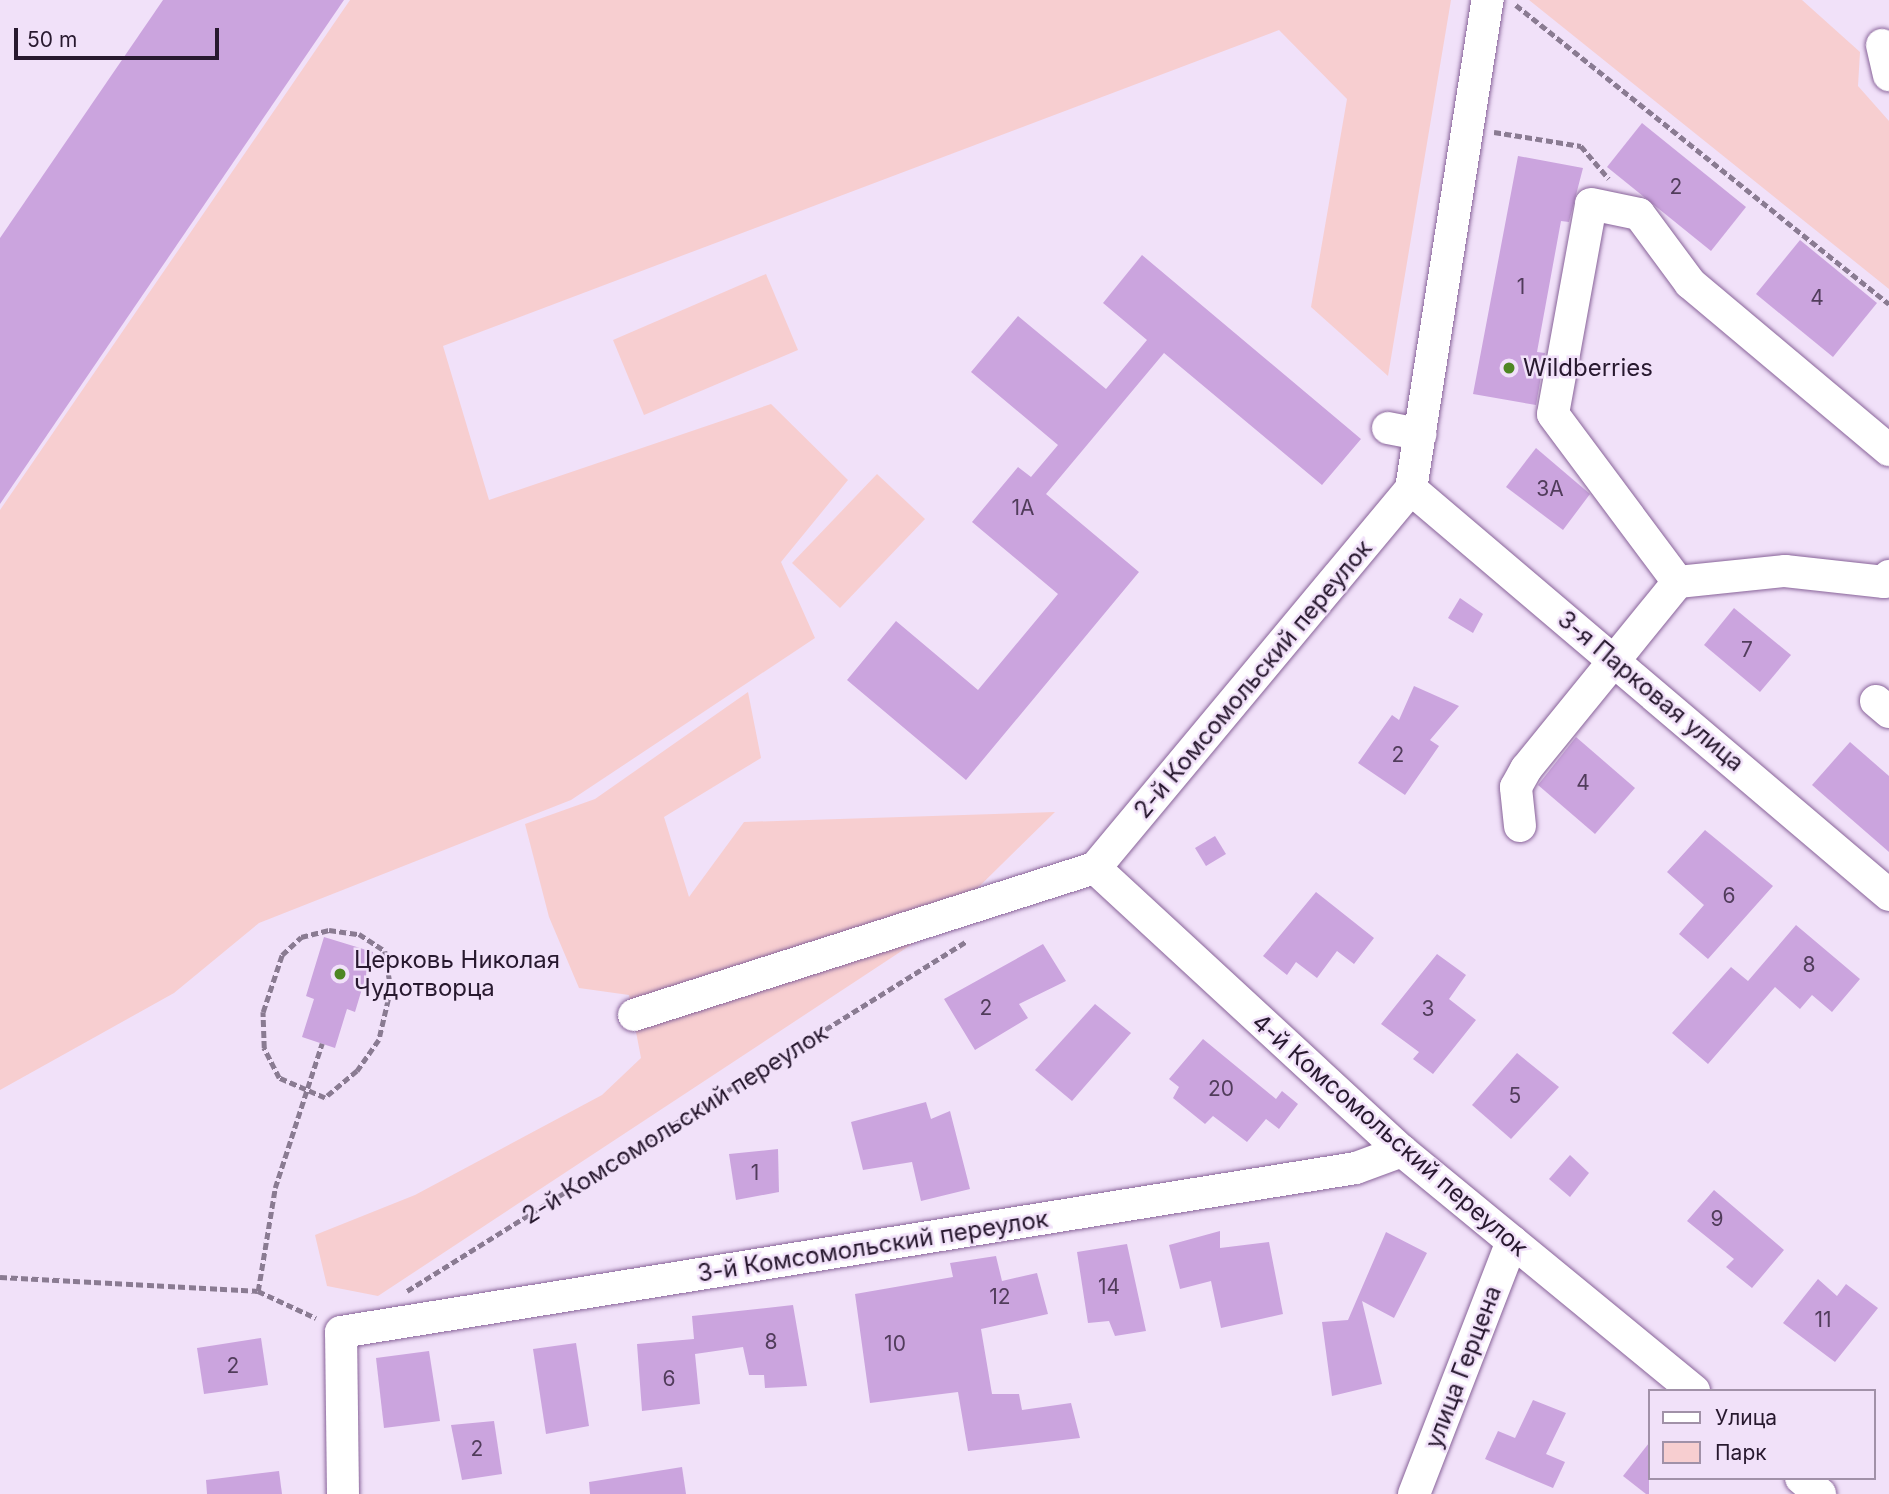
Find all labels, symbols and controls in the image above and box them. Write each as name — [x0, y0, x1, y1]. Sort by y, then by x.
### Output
scale bar — [18, 14, 222, 58]
text: 50 m — [27, 27, 77, 52]
house number: 2 — [1670, 174, 1682, 200]
house number: 1 — [1517, 274, 1525, 300]
house number: 4 — [1810, 285, 1824, 311]
place label: Wildberries — [1523, 354, 1653, 382]
marker: Wildberries — [1501, 360, 1517, 376]
house number: 3А — [1536, 476, 1564, 502]
house number: 1А — [1011, 495, 1035, 521]
street label: 2-й Комсомольский переулок — [1128, 534, 1378, 824]
street label: 3-я Парковая улица — [1552, 605, 1750, 777]
house number: 7 — [1741, 637, 1753, 663]
house number: 2 — [1392, 742, 1404, 768]
house number: 4 — [1576, 770, 1590, 796]
house number: 6 — [1722, 883, 1736, 909]
place label: Церковь Николая Чудотворца — [354, 946, 560, 1002]
house number: 8 — [1803, 952, 1815, 978]
marker: Церковь Николая Чудотворца — [332, 966, 348, 982]
house number: 2 — [980, 995, 992, 1021]
house number: 3 — [1422, 996, 1434, 1022]
street label: 4-й Комсомольский переулок — [1246, 1008, 1534, 1262]
street label: 2-й Комсомольский переулок — [517, 1018, 833, 1230]
house number: 20 — [1208, 1076, 1234, 1102]
house number: 5 — [1509, 1083, 1521, 1109]
house number: 1 — [751, 1160, 759, 1186]
street label: 3-й Комсомольский переулок — [696, 1204, 1050, 1288]
house number: 9 — [1710, 1206, 1724, 1232]
house number: 14 — [1098, 1274, 1120, 1300]
street label: улица Герцена — [1419, 1282, 1507, 1452]
house number: 12 — [989, 1284, 1011, 1310]
house number: 11 — [1814, 1307, 1832, 1333]
house number: 8 — [765, 1329, 777, 1355]
house number: 10 — [884, 1331, 906, 1357]
house number: 2 — [227, 1353, 239, 1379]
house number: 6 — [662, 1366, 676, 1392]
legend — [1647, 1389, 1875, 1480]
text: Улица — [1715, 1405, 1777, 1430]
house number: 2 — [471, 1436, 483, 1462]
text: Парк — [1715, 1440, 1767, 1465]

